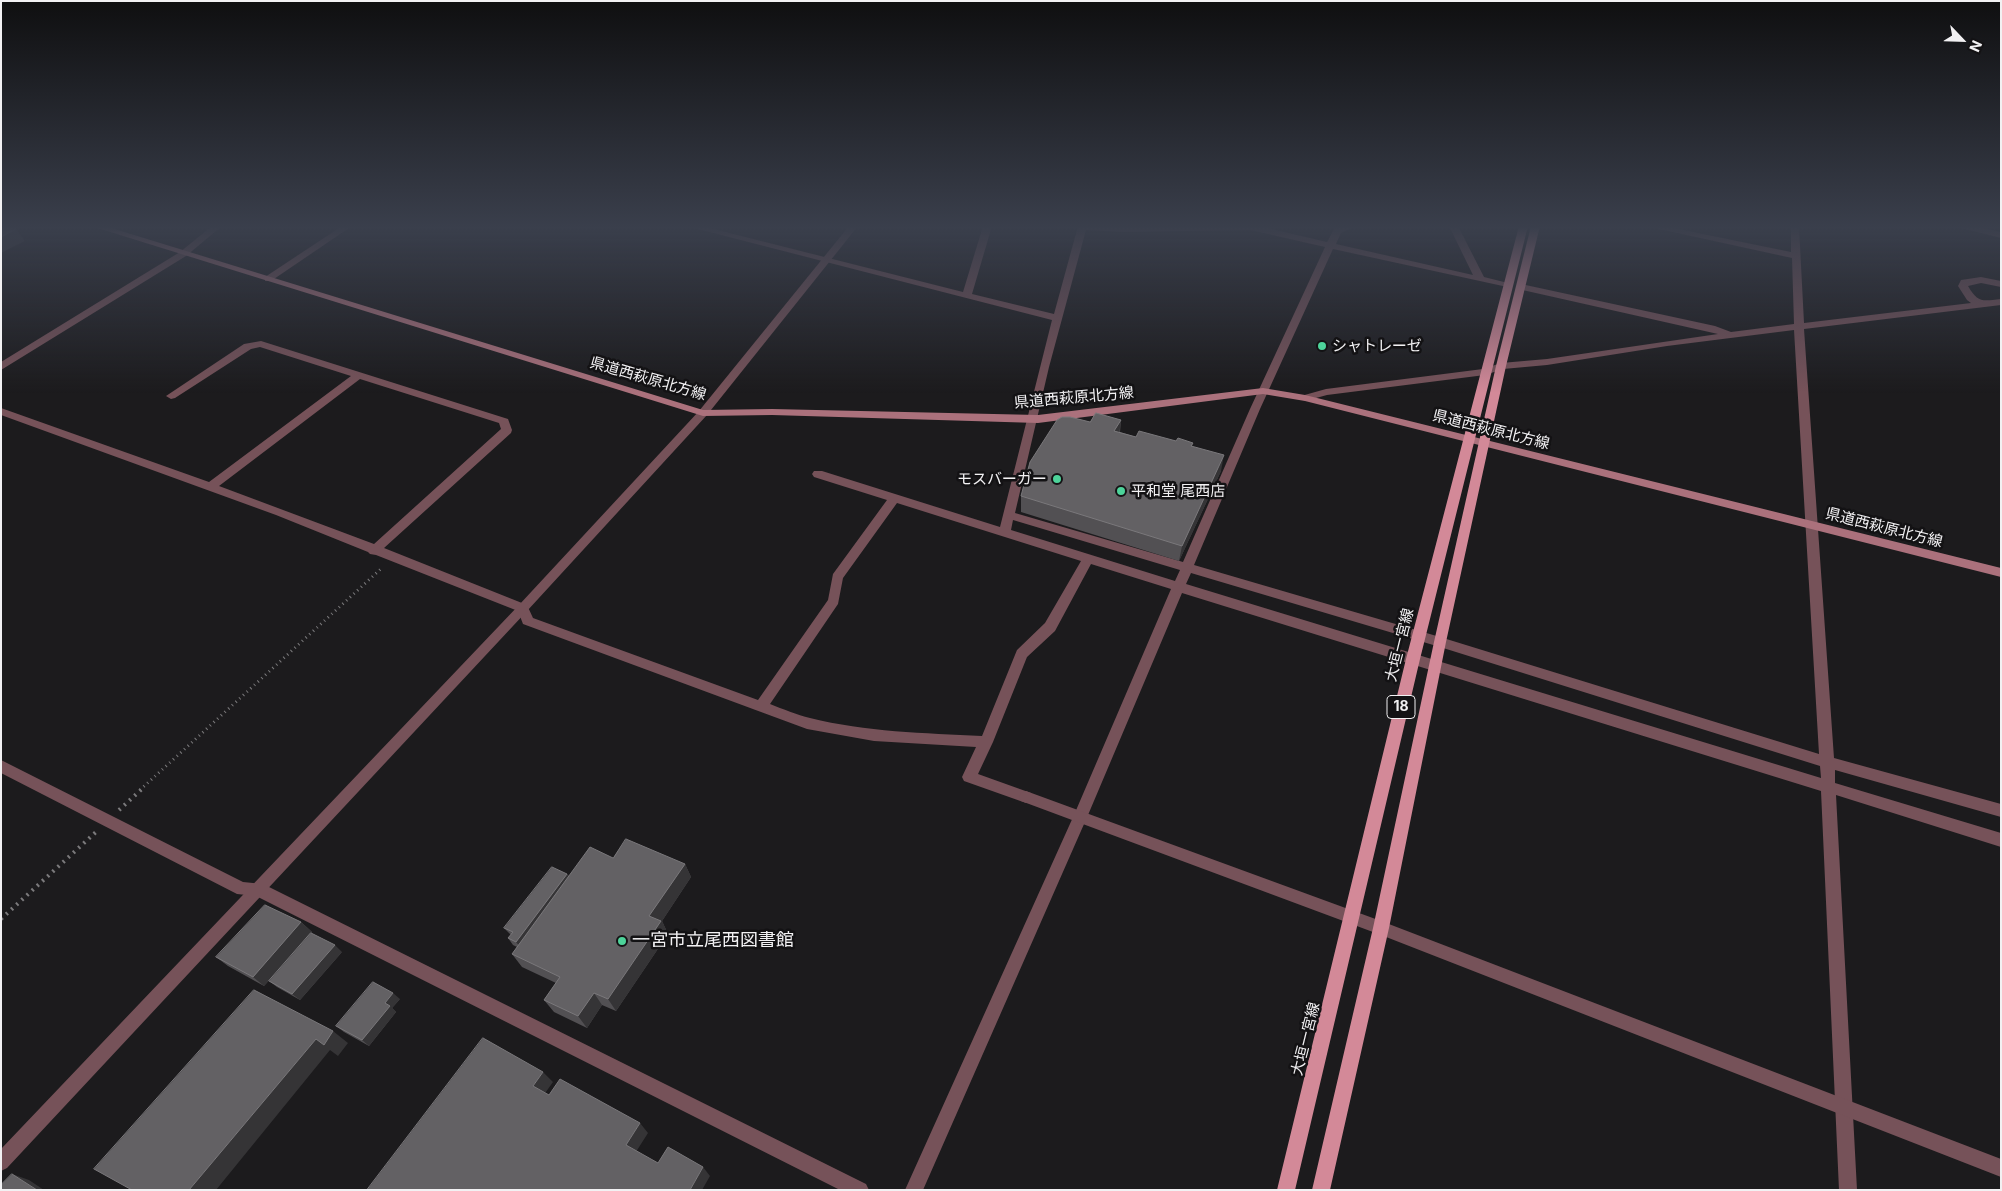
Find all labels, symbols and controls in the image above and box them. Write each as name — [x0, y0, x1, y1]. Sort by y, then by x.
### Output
north arrow — [1937, 15, 1987, 65]
text: N — [1966, 38, 1986, 55]
place label: シャトレーゼ — [1332, 337, 1422, 355]
marker: シャトレーゼ — [1316, 340, 1328, 352]
street label: 県道西萩原北方線 — [588, 354, 708, 404]
street label: 県道西萩原北方線 — [1013, 384, 1135, 412]
street label: 県道西萩原北方線 — [1431, 407, 1551, 453]
place label: モスバーガー — [957, 470, 1047, 488]
marker: モスバーガー — [1051, 473, 1063, 485]
place label: 平和堂 尾西店 — [1131, 482, 1225, 500]
marker: 平和堂 尾西店 — [1115, 485, 1127, 497]
street label: 県道西萩原北方線 — [1824, 505, 1944, 551]
street label: 大垣一宮線 — [1382, 606, 1418, 684]
road number: 18 — [1387, 696, 1415, 719]
place label: 一宮市立尾西図書館 — [632, 930, 794, 952]
marker: 一宮市立尾西図書館 — [616, 935, 628, 947]
street label: 大垣一宮線 — [1288, 1000, 1324, 1078]

